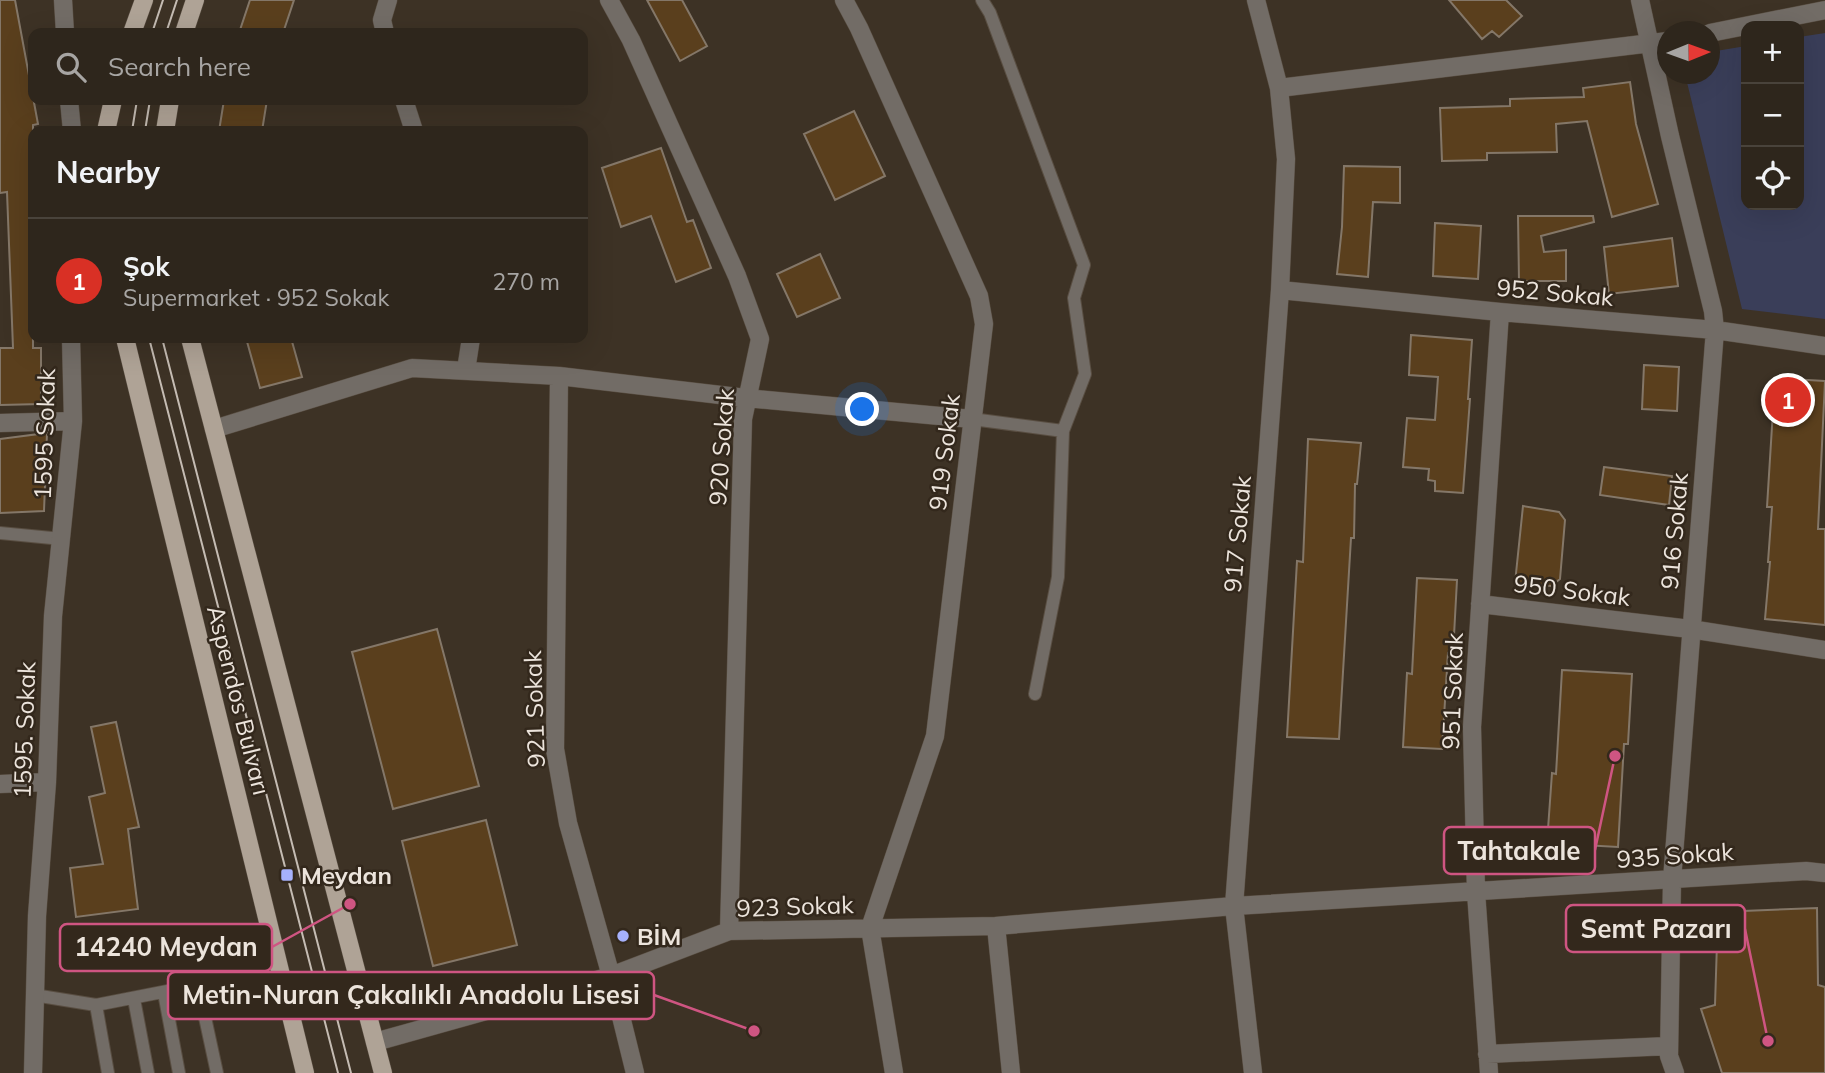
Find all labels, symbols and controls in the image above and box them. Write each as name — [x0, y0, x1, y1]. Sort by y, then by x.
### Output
north arrow — [1657, 21, 1720, 84]
map controls — [1741, 21, 1804, 210]
button: + — [1741, 21, 1804, 84]
search box — [28, 28, 588, 105]
icon: search — [52, 48, 90, 86]
text: Search here — [108, 50, 251, 83]
button: − — [1741, 84, 1804, 147]
button: locate — [1741, 147, 1804, 210]
text: Nearby — [56, 153, 160, 191]
text: Şok — [123, 250, 170, 283]
text: 1 — [72, 267, 86, 296]
text: 270 m — [492, 267, 560, 296]
street label: 952 Sokak — [1495, 272, 1615, 312]
text: Supermarket · 952 Sokak — [123, 283, 389, 312]
street label: 1595 Sokak — [27, 367, 61, 500]
pin: 1 — [1765, 374, 1811, 426]
street label: 920 Sokak — [702, 387, 740, 506]
street label: 919 Sokak — [922, 391, 966, 512]
your location — [845, 392, 879, 426]
street label: 916 Sokak — [1654, 471, 1694, 591]
street label: 917 Sokak — [1217, 474, 1257, 594]
street label: 950 Sokak — [1512, 568, 1633, 612]
street label: Aspendos Bulvarı — [201, 602, 277, 798]
street label: 951 Sokak — [1435, 631, 1469, 750]
street label: 921 Sokak — [517, 649, 551, 768]
street label: 1595. Sokak — [7, 660, 41, 799]
callout: Tahtakale — [1444, 827, 1595, 874]
text: Tahtakale — [1457, 834, 1581, 867]
street label: 935 Sokak — [1616, 836, 1735, 874]
place label: Meydan — [301, 860, 392, 890]
marker: Meydan — [279, 867, 295, 883]
street label: 923 Sokak — [736, 889, 855, 923]
callout: Semt Pazarı — [1566, 905, 1745, 952]
text: Semt Pazarı — [1581, 912, 1731, 945]
place label: BİM — [637, 921, 681, 951]
callout: 14240 Meydan — [60, 924, 272, 971]
marker: BİM — [615, 928, 631, 944]
text: 14240 Meydan — [74, 930, 258, 963]
callout: Metin-Nuran Çakalıklı Anadolu Lisesi — [168, 972, 654, 1019]
text: Metin-Nuran Çakalıklı Anadolu Lisesi — [182, 978, 640, 1011]

